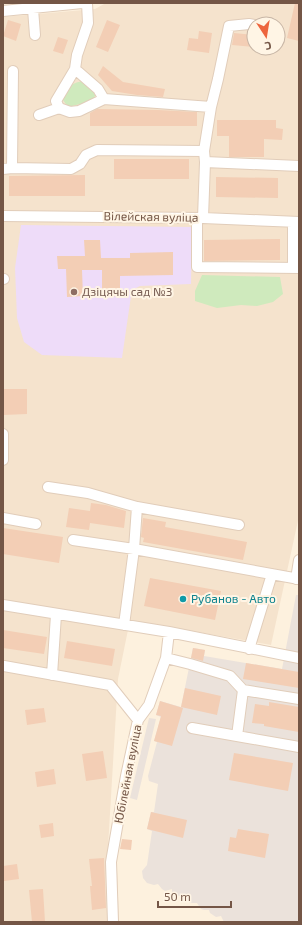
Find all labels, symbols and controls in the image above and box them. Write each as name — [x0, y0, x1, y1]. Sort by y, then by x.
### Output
north arrow — [246, 16, 286, 56]
text: С — [263, 39, 273, 53]
street label: Вілейская вуліца — [103, 208, 199, 225]
place label: Дзіцячы сад №3 — [82, 284, 172, 298]
marker: Дзіцячы сад №3 — [69, 287, 79, 297]
place label: Рубанов - Авто — [191, 591, 276, 606]
marker: Рубанов - Авто — [178, 594, 188, 604]
street label: Юбілейная вуліца — [111, 723, 144, 824]
scale bar — [158, 883, 231, 909]
text: 50 m — [164, 889, 191, 903]

